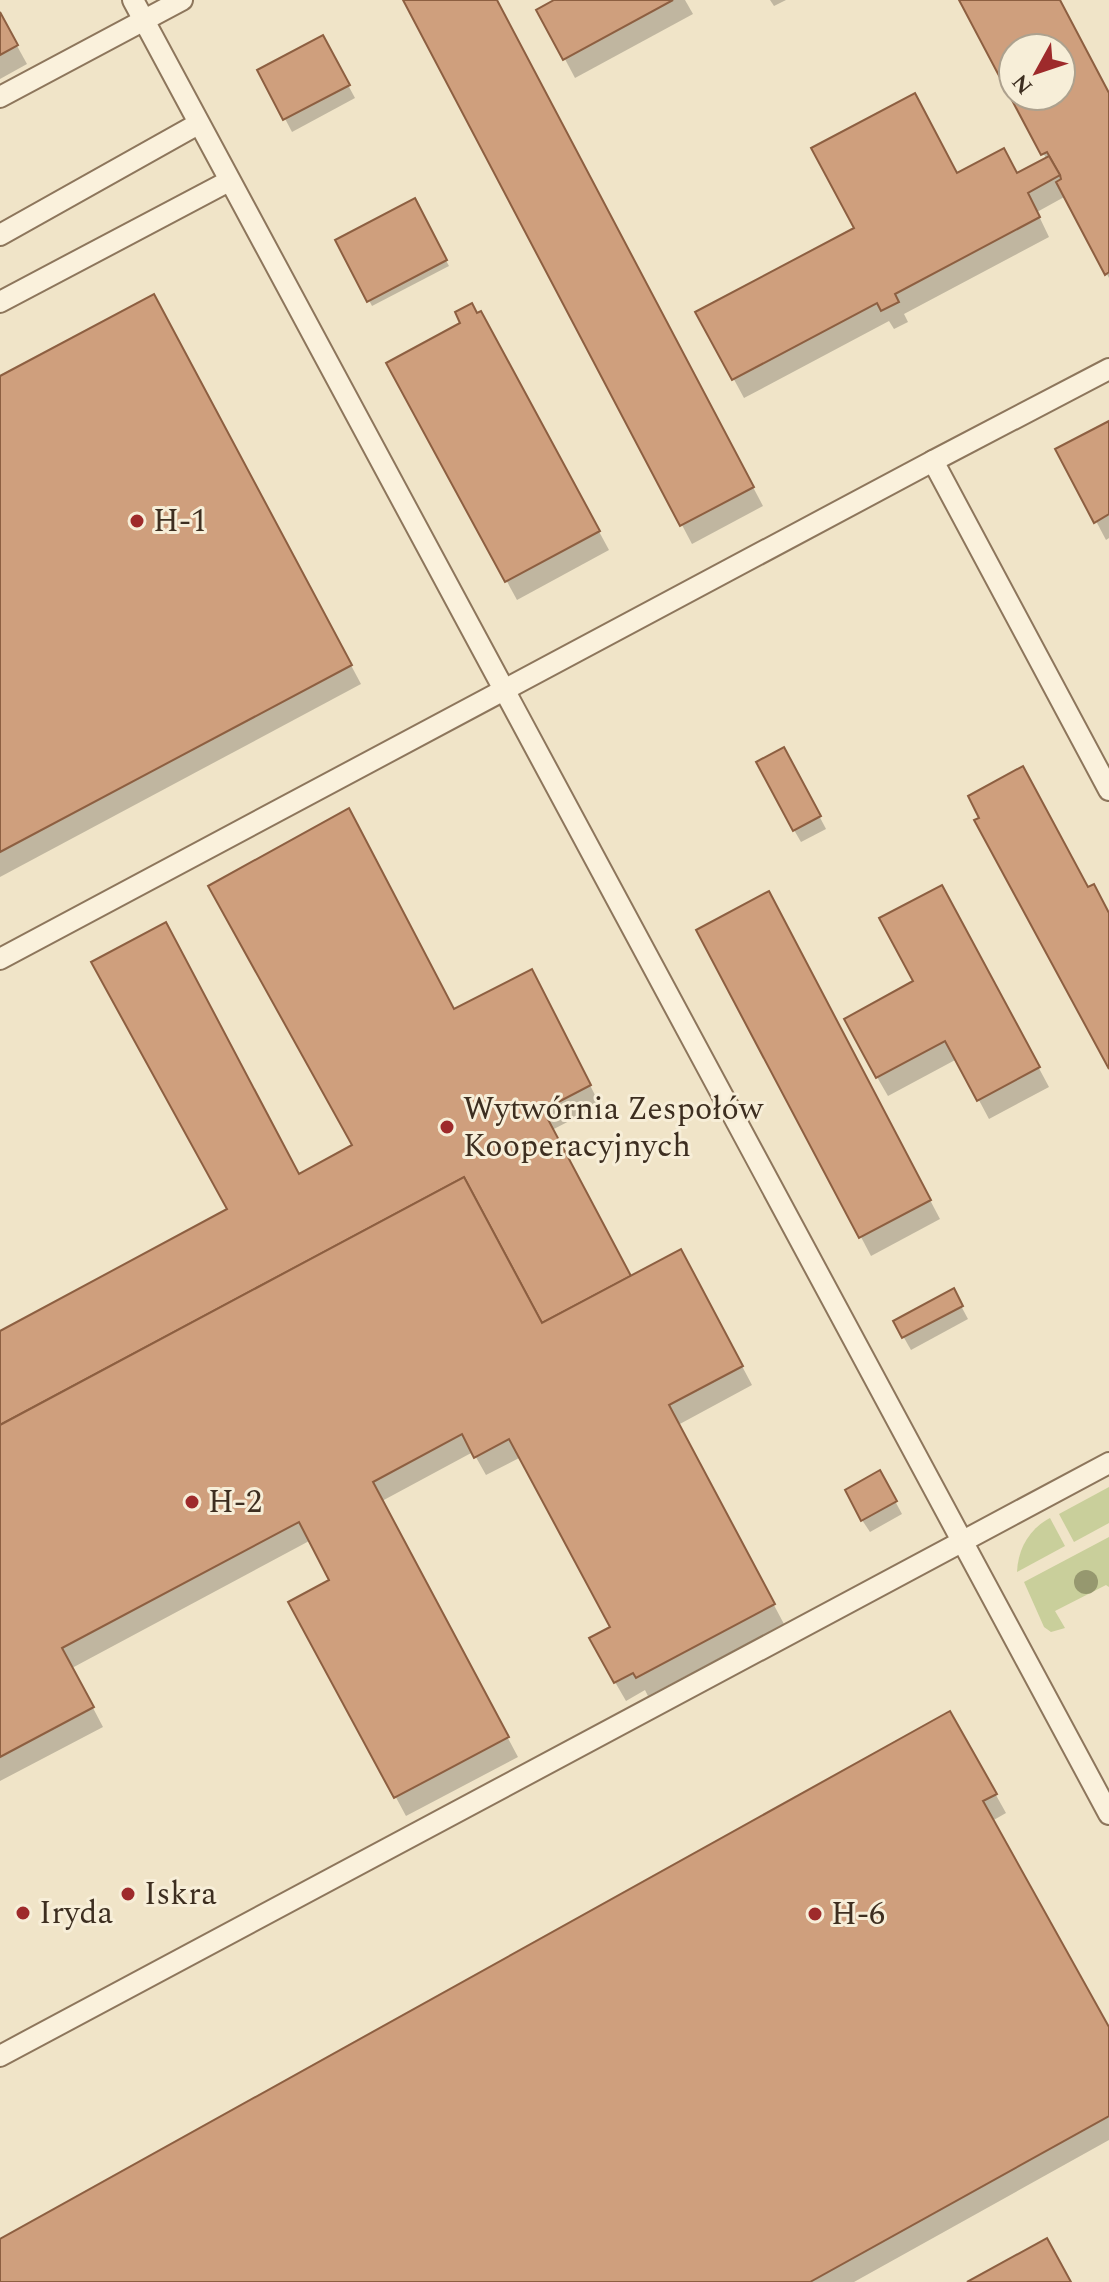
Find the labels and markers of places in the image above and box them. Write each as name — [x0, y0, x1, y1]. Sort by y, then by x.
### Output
place label: H-1 — [153, 497, 207, 546]
marker: H-1 — [128, 512, 146, 530]
place label: Wytwórnia Zespołów Kooperacyjnych — [463, 1085, 764, 1171]
marker: Wytwórnia Zespołów Kooperacyjnych — [438, 1118, 456, 1136]
place label: H-2 — [208, 1478, 262, 1527]
marker: H-2 — [183, 1493, 201, 1511]
place label: Iskra — [144, 1870, 217, 1919]
marker: Iskra — [119, 1885, 137, 1903]
place label: Iryda — [39, 1889, 113, 1938]
place label: H-6 — [831, 1890, 885, 1939]
marker: Iryda — [14, 1904, 32, 1922]
marker: H-6 — [806, 1905, 824, 1923]

